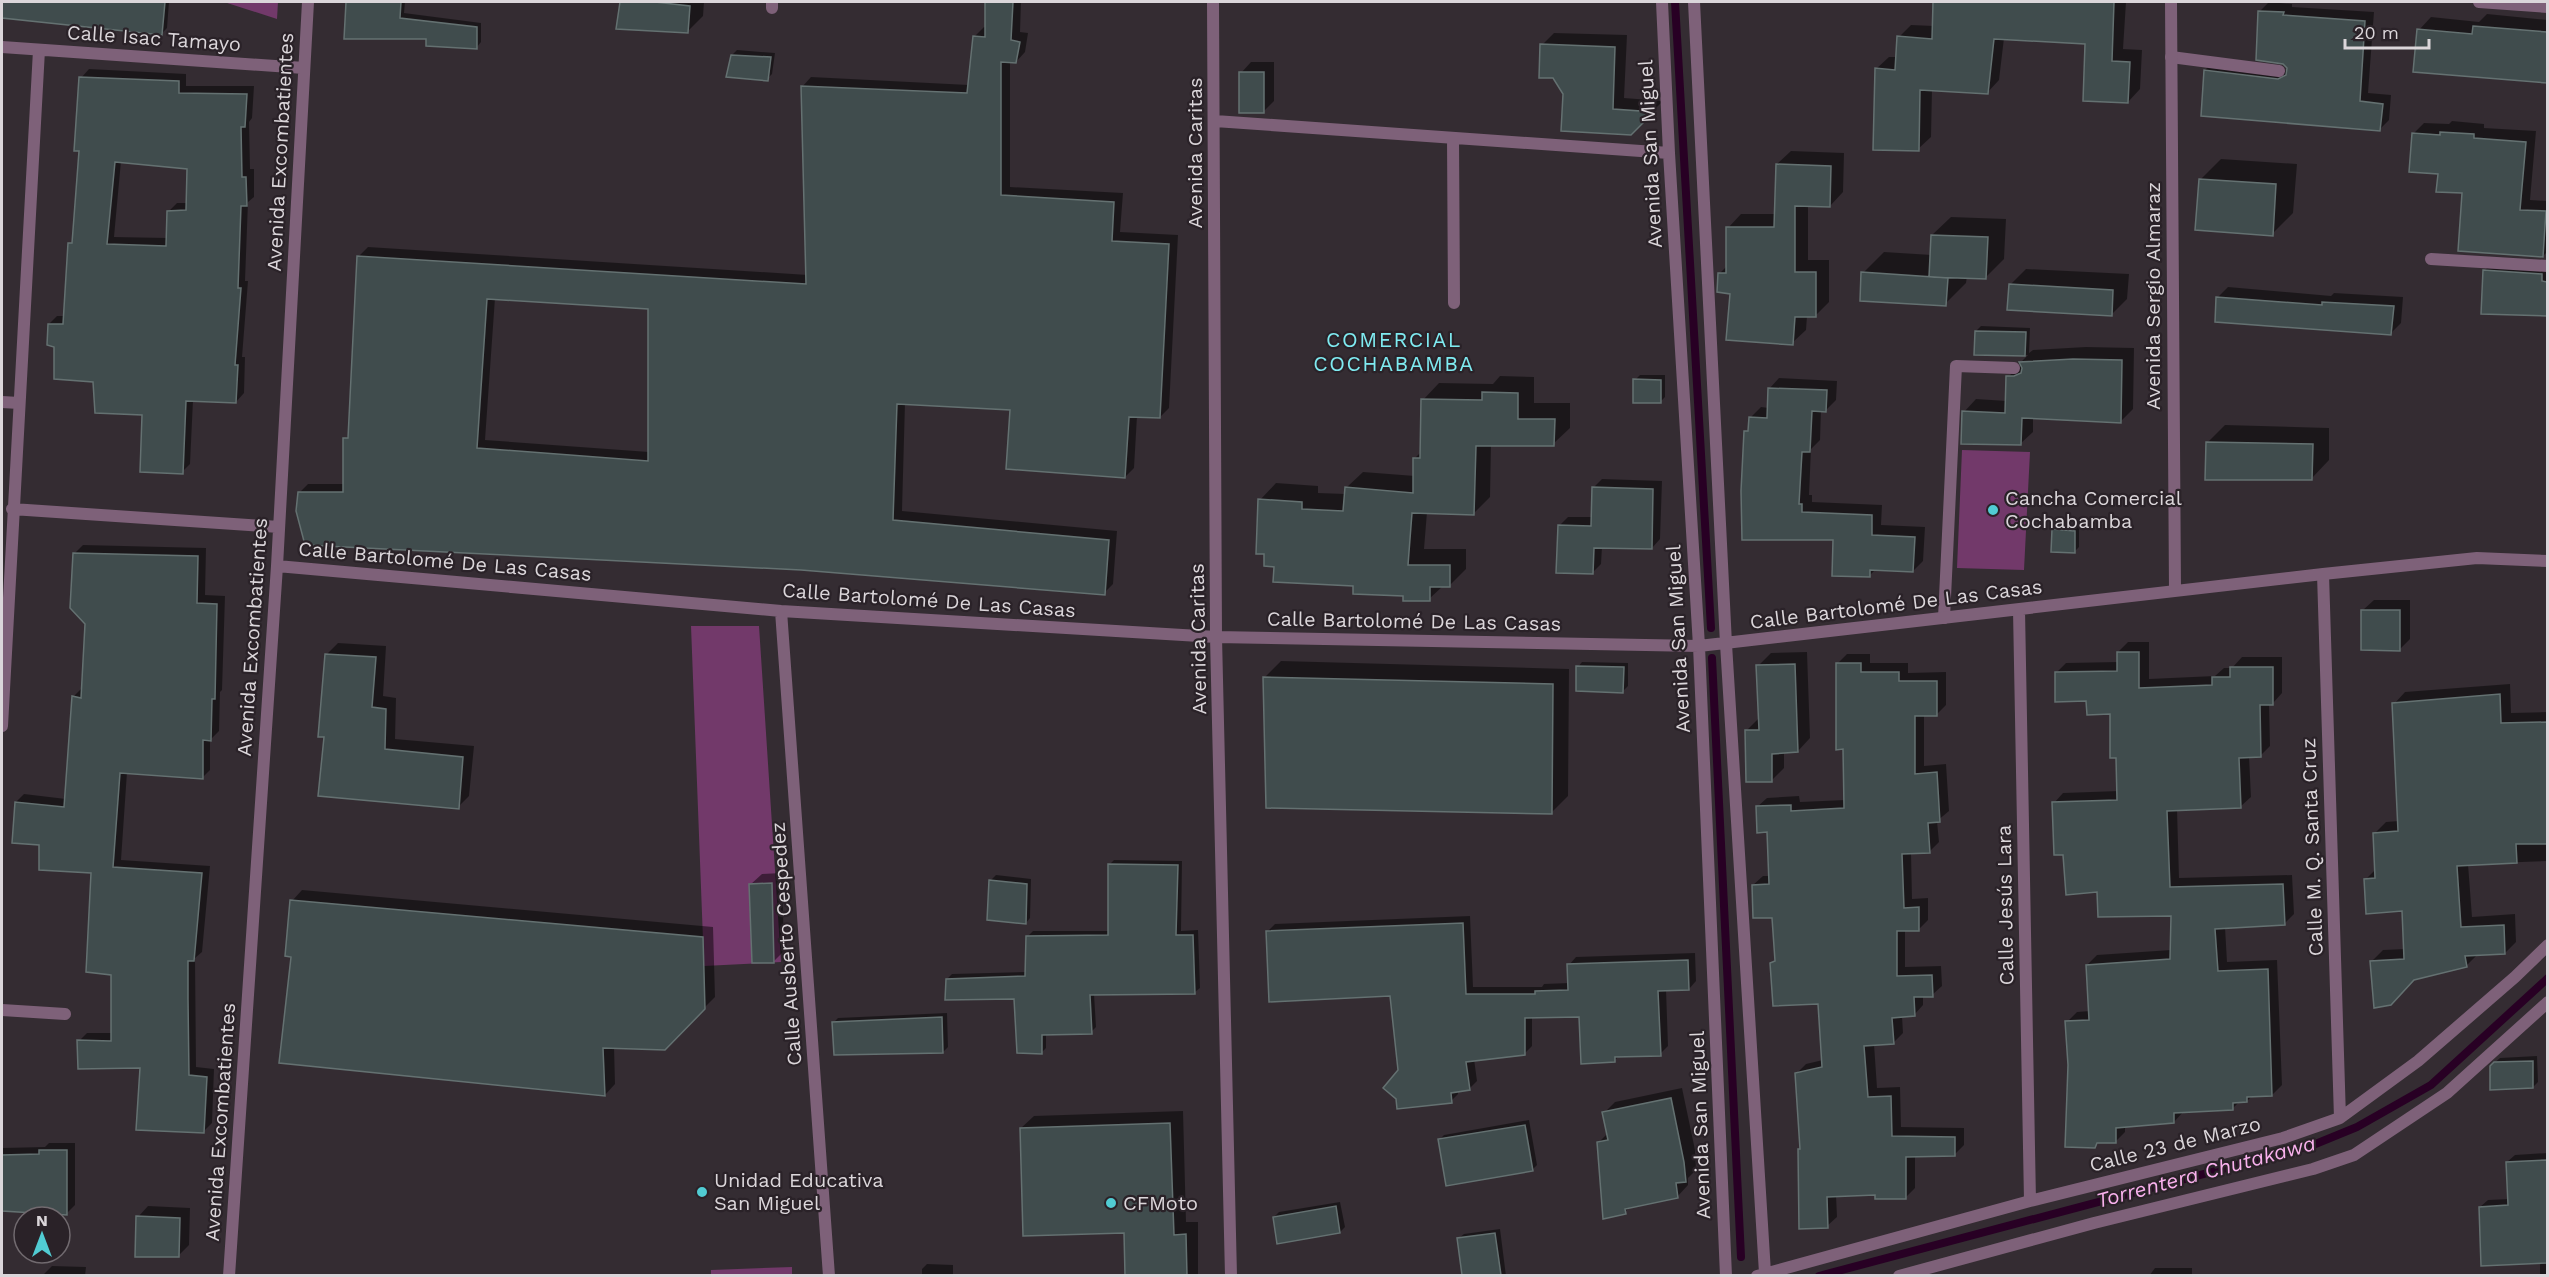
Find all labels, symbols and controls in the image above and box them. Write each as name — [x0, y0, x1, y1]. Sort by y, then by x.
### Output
scale bar — [2345, 12, 2429, 50]
street label: Calle Isac Tamayo — [66, 20, 242, 56]
text: 20 m — [2354, 22, 2399, 43]
street label: Avenida Excombatientes — [262, 32, 298, 272]
street label: Avenida San Miguel — [1633, 59, 1667, 249]
street label: Avenida Caritas — [1183, 77, 1207, 229]
street label: Avenida Sergio Almaraz — [2141, 182, 2165, 410]
district label: COMERCIAL COCHABAMBA — [1313, 327, 1475, 376]
place label: Cancha Comercial Cochabamba — [2005, 486, 2182, 533]
marker: Cancha Comercial Cochabamba — [1986, 503, 2000, 517]
street label: Avenida Excombatientes — [232, 517, 272, 757]
street label: Calle Bartolomé De Las Casas — [297, 536, 593, 586]
street label: Avenida San Miguel — [1661, 544, 1695, 734]
street label: Avenida Caritas — [1185, 563, 1211, 715]
street label: Calle Bartolomé De Las Casas — [1748, 574, 2044, 634]
street label: Calle Bartolomé De Las Casas — [781, 578, 1077, 622]
street label: Calle Bartolomé De Las Casas — [1267, 606, 1561, 636]
street label: Calle M. Q. Santa Cruz — [2296, 737, 2328, 957]
street label: Calle Ausberto Cespedez — [766, 821, 806, 1067]
street label: Calle Jesús Lara — [1992, 825, 2018, 985]
street label: Avenida Excombatientes — [200, 1002, 240, 1242]
street label: Avenida San Miguel — [1685, 1030, 1715, 1220]
street label: Calle 23 de Marzo — [2087, 1111, 2263, 1177]
water label: Torrentera Chutakawa — [2093, 1130, 2318, 1213]
place label: Unidad Educativa San Miguel — [714, 1168, 884, 1215]
marker: Unidad Educativa San Miguel — [695, 1185, 709, 1199]
place label: CFMoto — [1123, 1191, 1198, 1215]
marker: CFMoto — [1104, 1196, 1118, 1210]
north arrow — [12, 1205, 72, 1265]
text: N — [36, 1211, 48, 1230]

